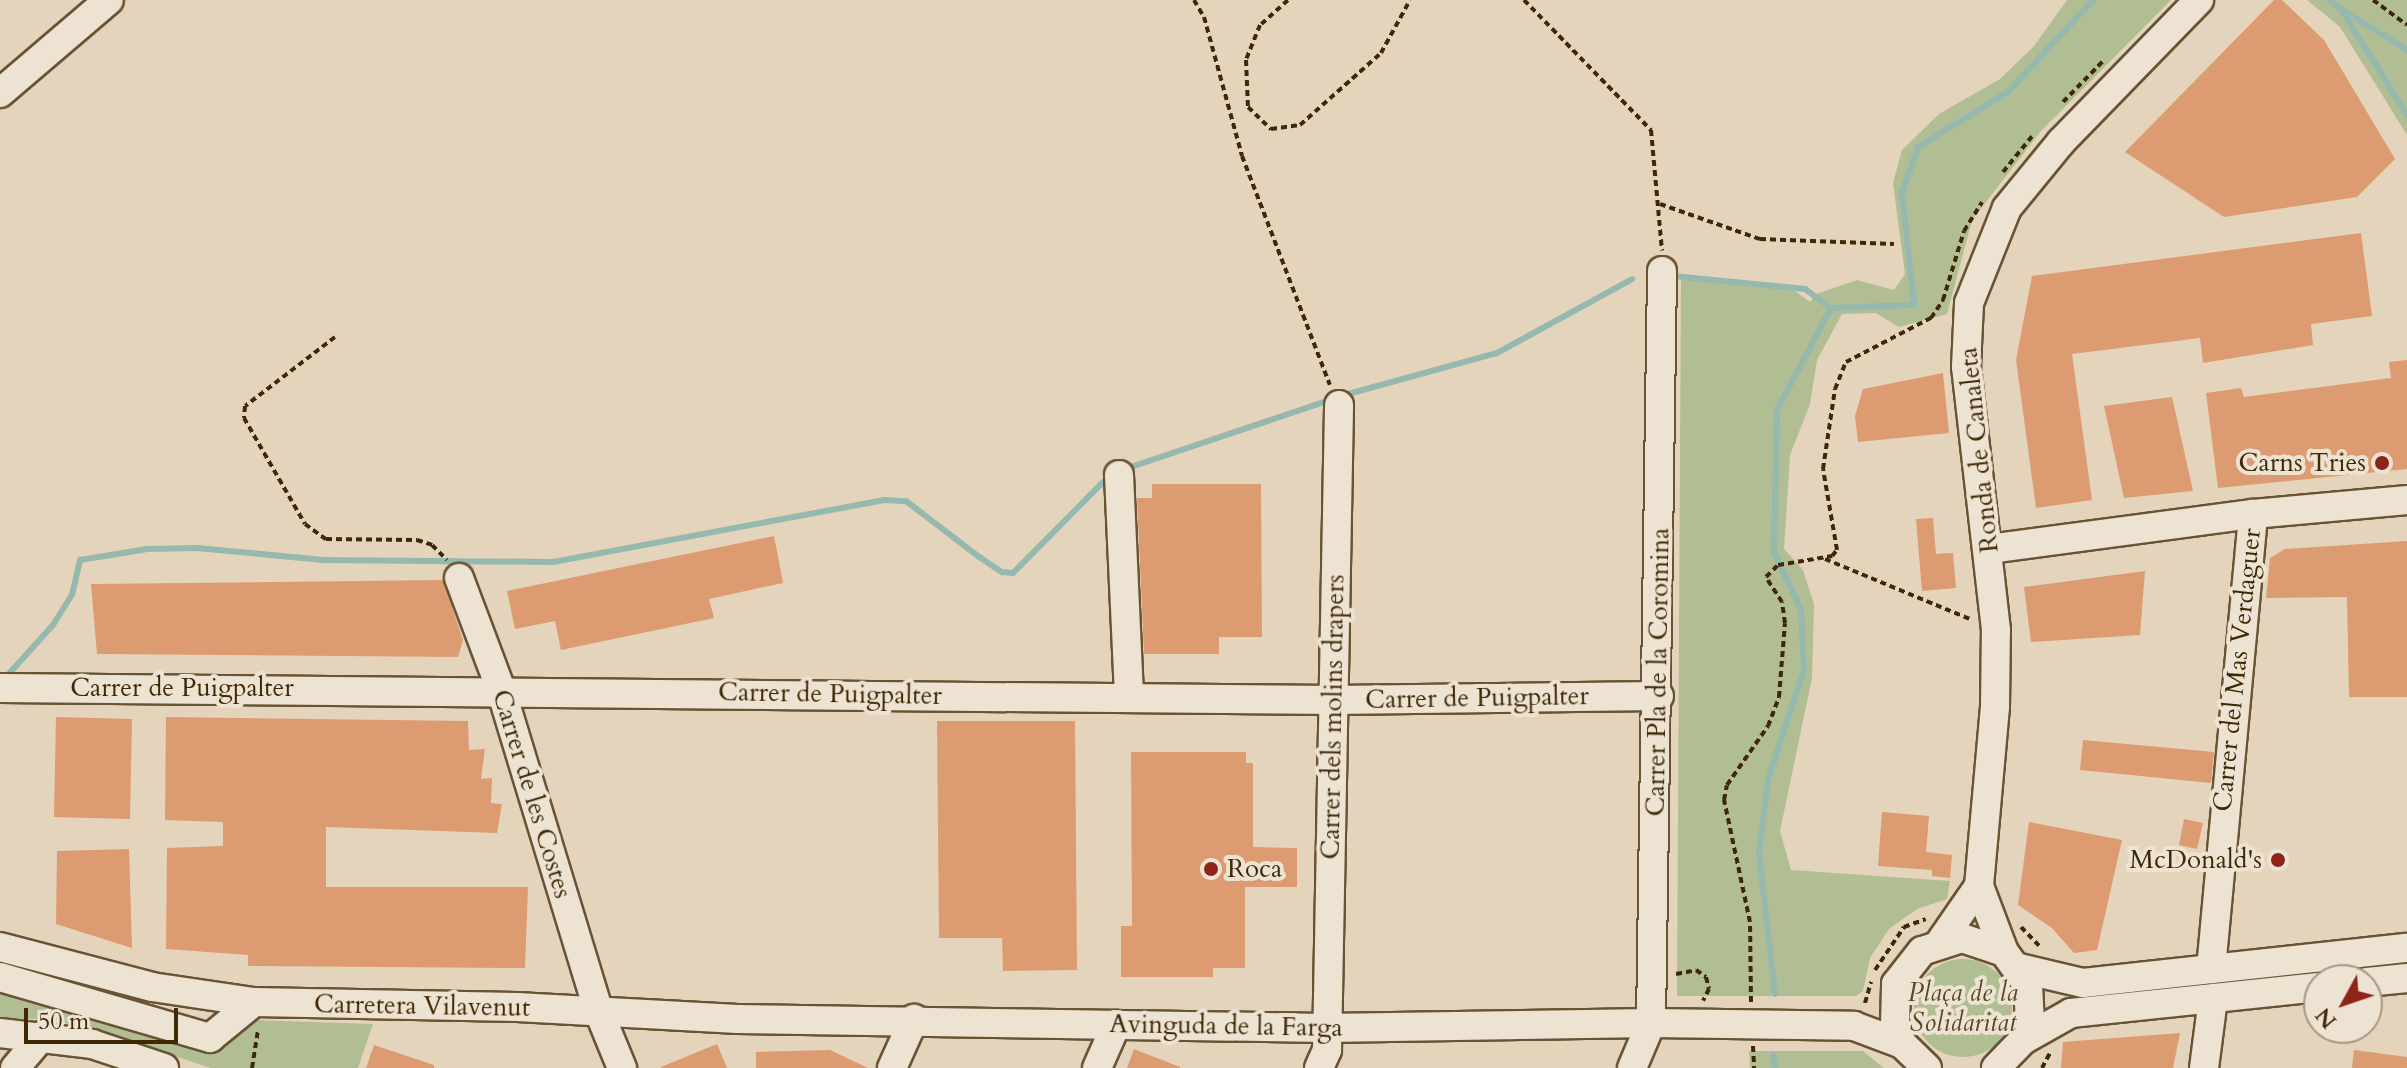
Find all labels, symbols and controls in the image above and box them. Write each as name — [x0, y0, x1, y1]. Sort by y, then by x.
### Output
street label: Ronda de Canaleta — [1953, 346, 2005, 554]
place label: Carns Tries — [2239, 447, 2366, 479]
marker: Carns Tries — [2373, 454, 2391, 472]
street label: Carrer Pla de la Coromina — [1640, 527, 1676, 817]
street label: Carrer del Mas Verdaguer — [2207, 527, 2267, 813]
street label: Carrer dels molins drapers — [1315, 574, 1351, 860]
street label: Carrer de Puigpalter — [70, 672, 294, 704]
street label: Carrer de Puigpalter — [718, 676, 942, 712]
street label: Carrer de Puigpalter — [1365, 680, 1589, 716]
street label: Carrer de les Costes — [485, 686, 579, 902]
place label: McDonald's — [2129, 844, 2262, 876]
marker: McDonald's — [2269, 851, 2287, 869]
place label: Roca — [1227, 853, 1282, 885]
marker: Roca — [1202, 860, 1220, 878]
north arrow — [2303, 964, 2383, 1044]
park label: Plaça de la Solidaritat — [1908, 977, 2018, 1038]
street label: Carretera Vilavenut — [314, 989, 530, 1023]
scale bar — [28, 992, 182, 1042]
text: N — [2309, 1001, 2344, 1035]
text: 50 m — [38, 1005, 89, 1038]
street label: Avinguda de la Farga — [1109, 1008, 1343, 1044]

